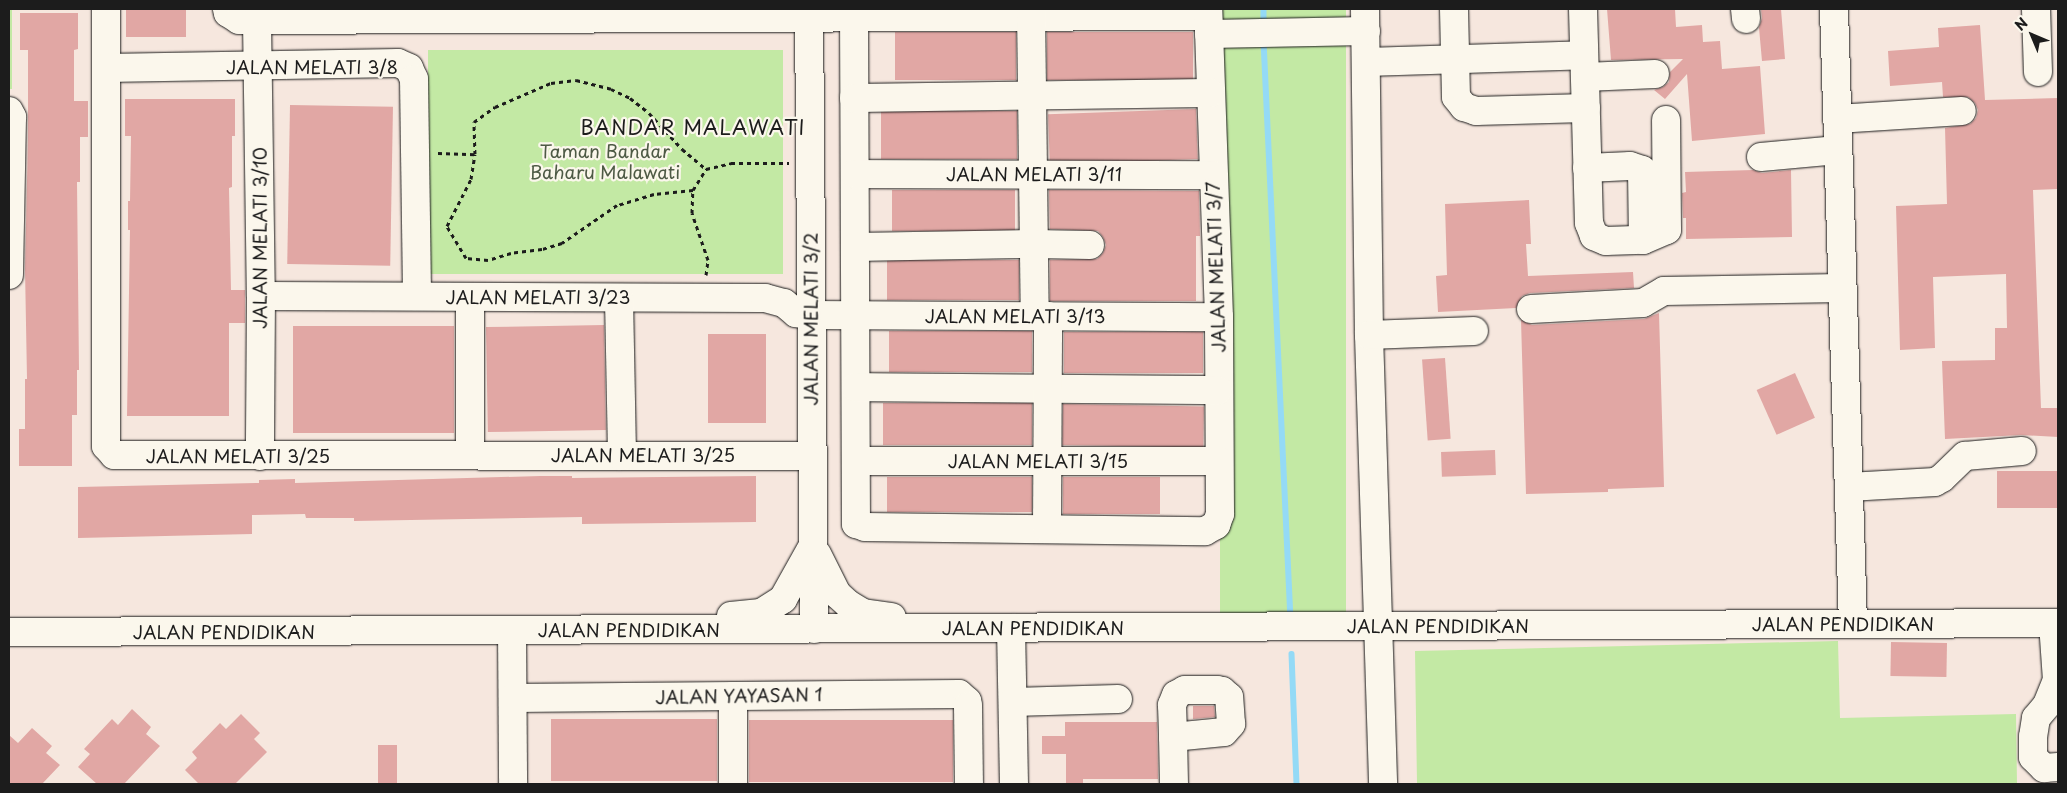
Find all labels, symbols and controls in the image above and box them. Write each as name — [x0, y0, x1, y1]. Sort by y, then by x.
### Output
north arrow — [2007, 10, 2057, 60]
text: N — [2010, 13, 2032, 35]
street label: JALAN MELATI 3/8 — [226, 56, 398, 78]
district label: BANDAR MALAWATI — [578, 115, 808, 139]
park label: Taman Bandar Baharu Malawati — [529, 141, 681, 183]
street label: JALAN MELATI 3/10 — [249, 147, 271, 329]
street label: JALAN MELATI 3/11 — [946, 163, 1122, 185]
street label: JALAN MELATI 3/7 — [1202, 181, 1230, 353]
street label: JALAN MELATI 3/2 — [800, 233, 822, 405]
street label: JALAN MELATI 3/23 — [446, 286, 630, 308]
street label: JALAN MELATI 3/13 — [925, 305, 1105, 327]
street label: JALAN MELATI 3/25 — [551, 444, 735, 466]
street label: JALAN MELATI 3/25 — [146, 445, 330, 467]
street label: JALAN MELATI 3/15 — [948, 450, 1128, 472]
street label: JALAN PENDIDIKAN — [1751, 613, 1935, 635]
street label: JALAN PENDIDIKAN — [1346, 615, 1530, 637]
street label: JALAN PENDIDIKAN — [941, 617, 1125, 639]
street label: JALAN PENDIDIKAN — [537, 619, 721, 641]
street label: JALAN PENDIDIKAN — [132, 621, 316, 643]
street label: JALAN YAYASAN 1 — [657, 684, 821, 708]

